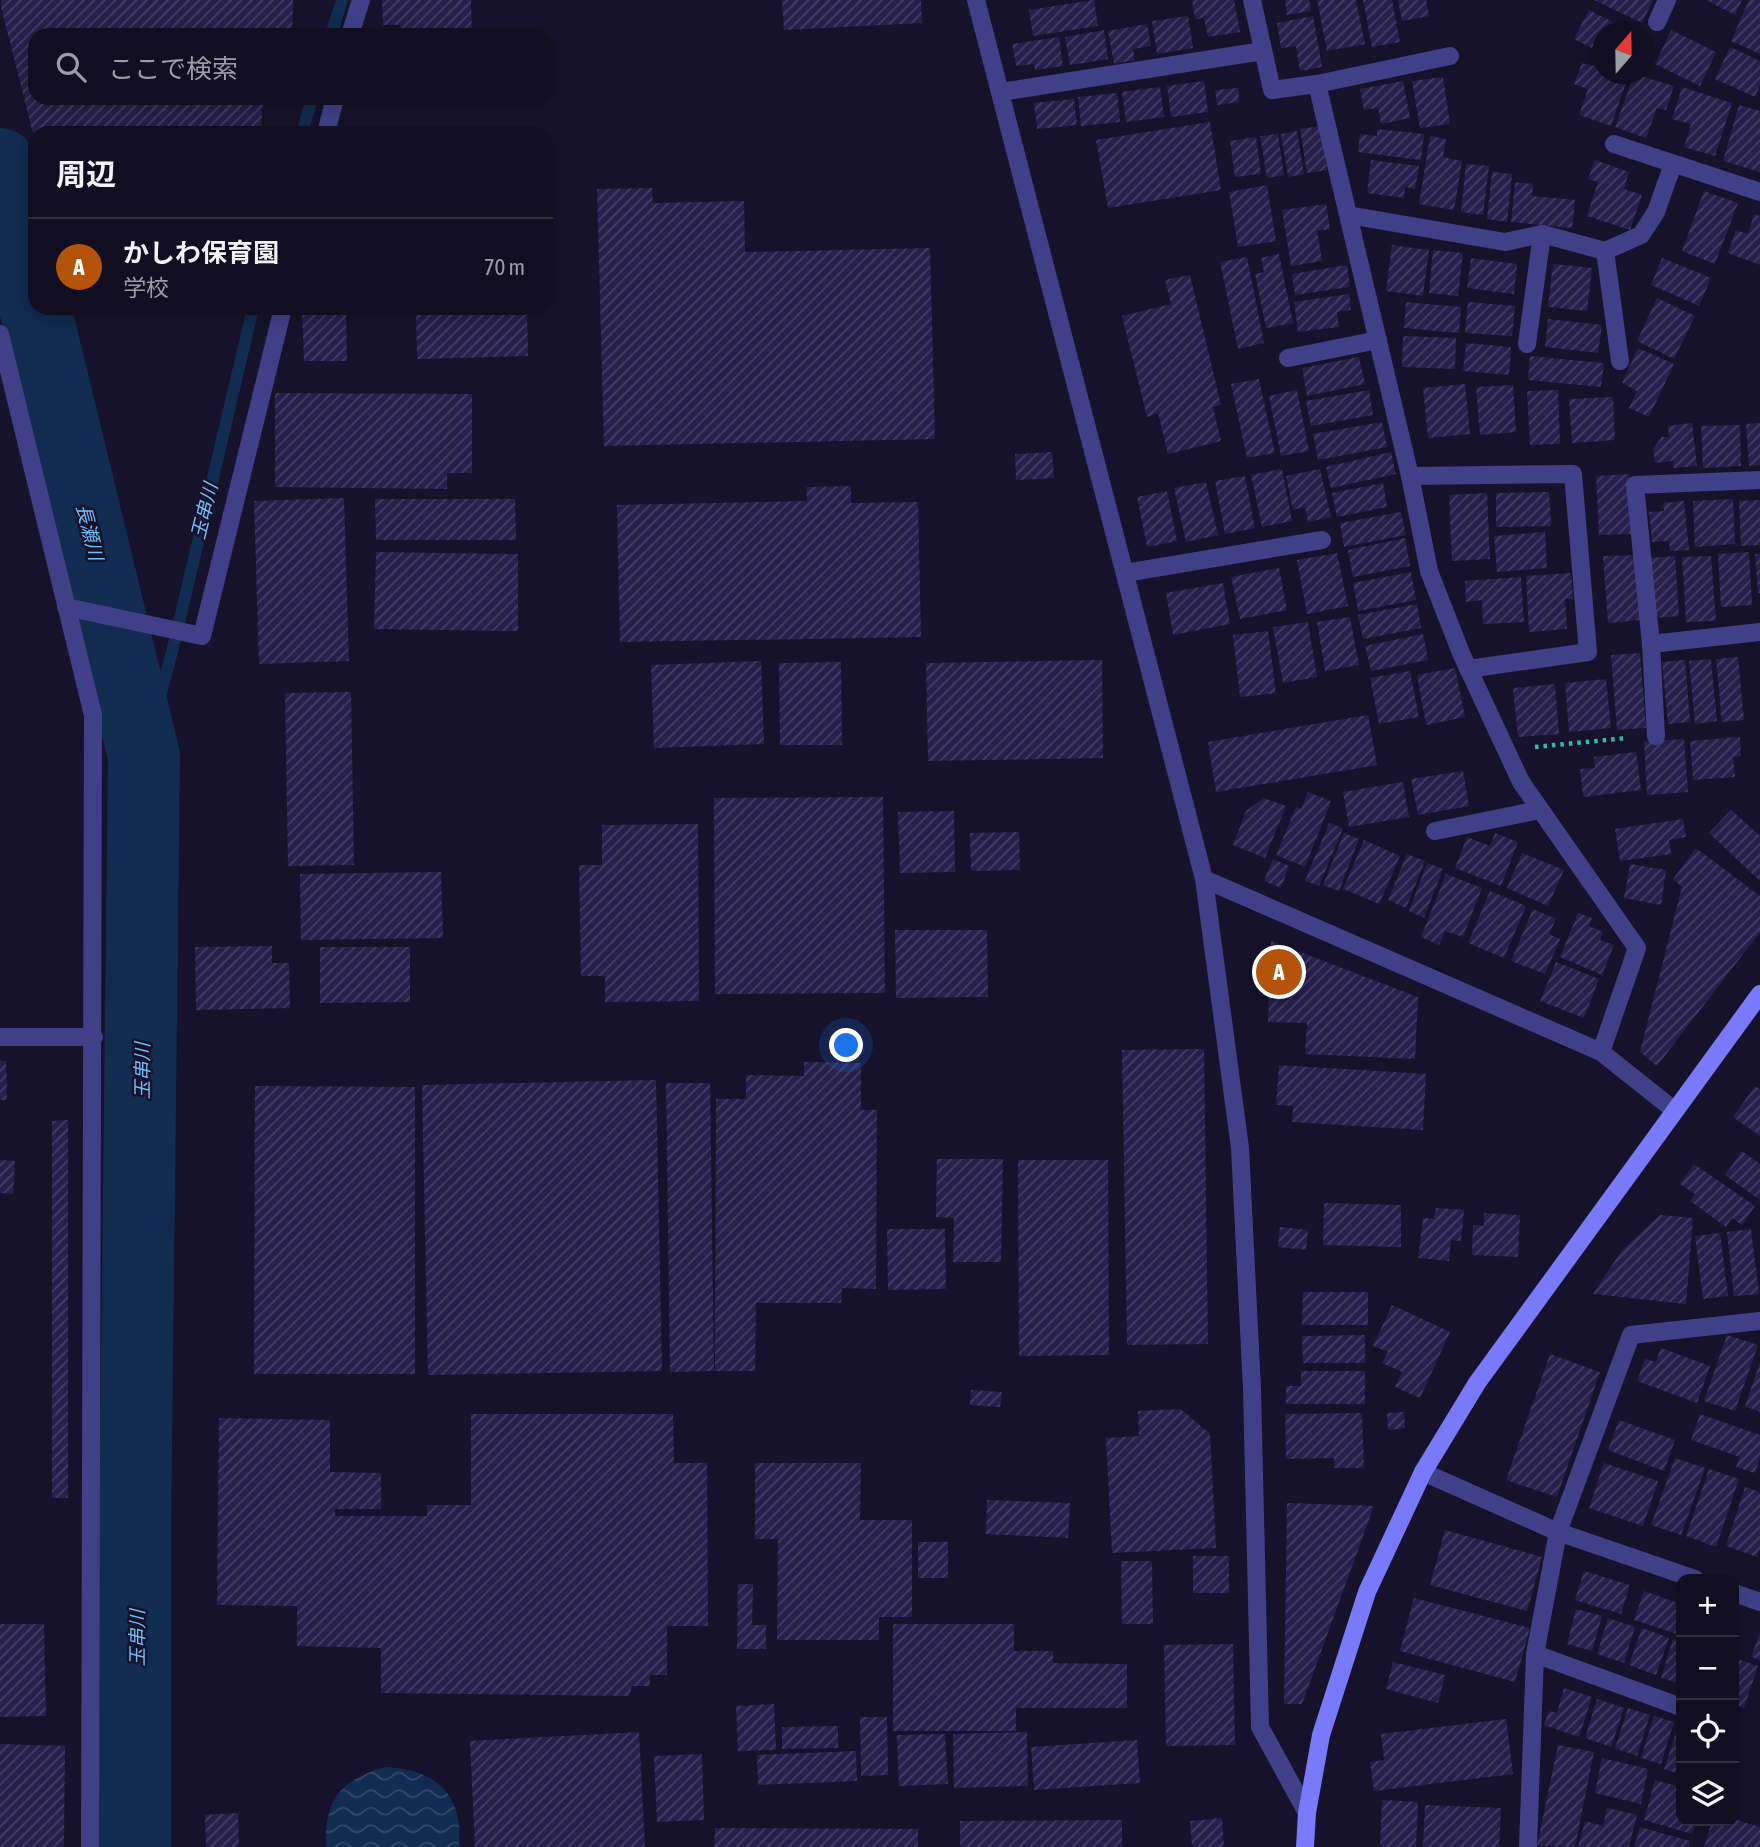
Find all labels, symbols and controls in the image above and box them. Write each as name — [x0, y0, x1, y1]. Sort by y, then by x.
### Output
north arrow — [1592, 21, 1655, 84]
search box — [28, 28, 553, 105]
icon: search — [52, 48, 90, 86]
text: ここで検索 — [108, 54, 238, 84]
text: 周辺 — [56, 157, 116, 191]
text: かしわ保育園 — [123, 238, 279, 268]
text: A — [73, 254, 85, 280]
text: 70 m — [484, 254, 525, 280]
text: 学校 — [123, 275, 169, 301]
water label: 玉串川 — [186, 479, 222, 541]
water label: 長瀬川 — [72, 502, 108, 564]
pin: A — [1256, 946, 1302, 998]
your location — [829, 1028, 863, 1062]
water label: 玉串川 — [131, 1041, 153, 1100]
map controls — [1676, 1574, 1739, 1826]
button: + — [1676, 1574, 1739, 1637]
water label: 玉串川 — [126, 1608, 148, 1667]
button: − — [1676, 1637, 1739, 1700]
button: locate — [1676, 1700, 1739, 1763]
button: layers — [1676, 1763, 1739, 1826]

